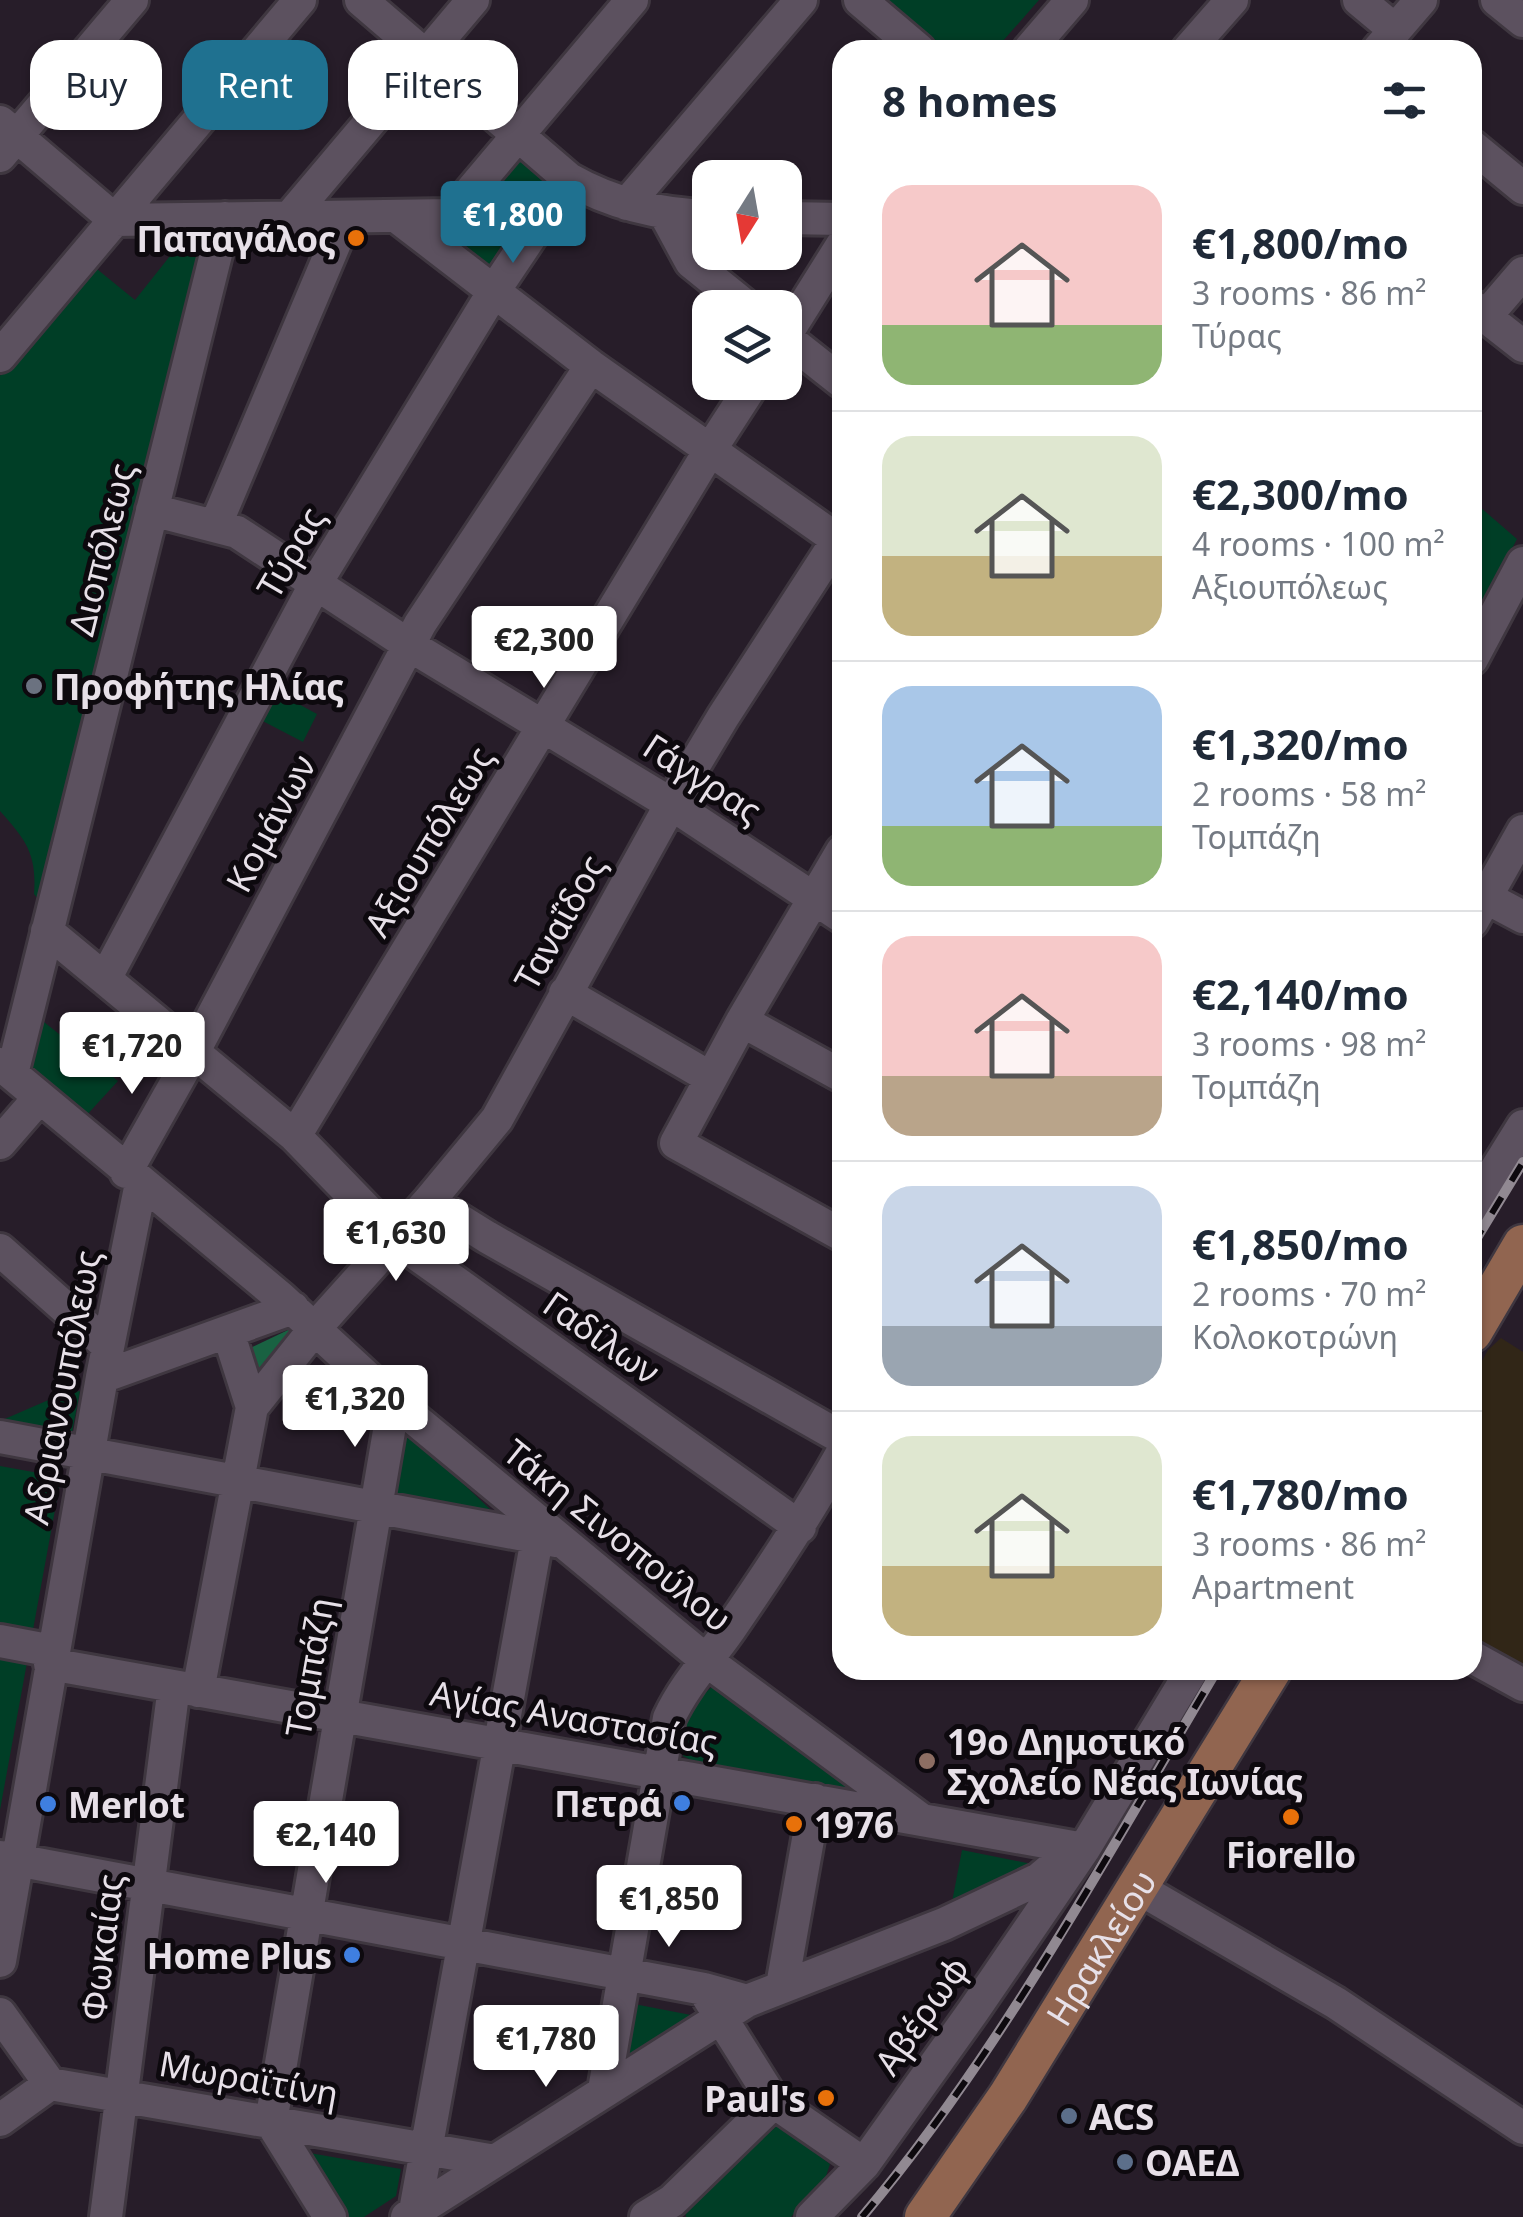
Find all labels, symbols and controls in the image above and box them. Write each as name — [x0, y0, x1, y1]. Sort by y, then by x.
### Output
chip: Buy — [30, 40, 162, 130]
chip: Rent — [182, 40, 328, 130]
chip: Filters — [348, 40, 518, 130]
text: 8 homes — [882, 72, 1058, 129]
icon: filters — [1377, 73, 1432, 128]
north arrow — [692, 160, 802, 270]
map controls — [692, 160, 802, 400]
pin: €1,800 — [432, 181, 594, 266]
text: €1,800 — [463, 192, 563, 235]
text: €1,800/mo — [1192, 214, 1409, 271]
place label: Παπαγάλος — [137, 215, 336, 262]
icon: home — [962, 225, 1082, 345]
marker: Παπαγάλος — [345, 227, 367, 249]
text: 3 rooms · 86 m² — [1192, 271, 1426, 314]
button: layers — [692, 290, 802, 400]
text: Τύρας — [1192, 314, 1282, 357]
street label: Διοπόλεως — [57, 458, 145, 640]
text: €2,300/mo — [1192, 465, 1409, 522]
icon: home — [962, 476, 1082, 596]
street label: Τύρας — [245, 498, 335, 606]
text: 4 rooms · 100 m² — [1192, 522, 1445, 565]
text: Αξιουπόλεως — [1192, 565, 1388, 608]
pin: €2,300 — [463, 606, 625, 691]
text: €2,300 — [494, 617, 594, 660]
place label: Προφήτης Ηλίας — [54, 663, 344, 710]
marker: Προφήτης Ηλίας — [23, 675, 45, 697]
text: €1,320/mo — [1192, 715, 1409, 772]
street label: Γάγγρας — [635, 722, 771, 834]
icon: home — [962, 726, 1082, 846]
street label: Αξιουπόλεως — [353, 737, 503, 945]
street label: Κομάνων — [214, 746, 326, 900]
text: 2 rooms · 58 m² — [1192, 772, 1426, 815]
text: Τομπάζη — [1192, 815, 1321, 858]
street label: Ταναΐδος — [503, 846, 615, 998]
text: €2,140/mo — [1192, 965, 1409, 1022]
icon: home — [962, 976, 1082, 1096]
pin: €1,720 — [51, 1012, 213, 1097]
text: 3 rooms · 98 m² — [1192, 1022, 1426, 1065]
text: €1,720 — [82, 1023, 182, 1066]
text: Τομπάζη — [1192, 1065, 1321, 1108]
pin: €1,630 — [315, 1199, 477, 1284]
text: €1,630 — [346, 1210, 446, 1253]
text: €1,850/mo — [1192, 1215, 1409, 1272]
icon: home — [962, 1226, 1082, 1346]
street label: Αδριανουπόλεως — [11, 1246, 111, 1528]
text: 2 rooms · 70 m² — [1192, 1272, 1426, 1315]
street label: Γαδίλων — [535, 1280, 669, 1394]
text: Κολοκοτρώνη — [1192, 1315, 1398, 1358]
pin: €1,320 — [274, 1365, 436, 1450]
text: €1,320 — [305, 1376, 405, 1419]
street label: Τάκη Σινοπούλου — [494, 1428, 742, 1642]
text: €1,780/mo — [1192, 1465, 1409, 1522]
icon: home — [962, 1476, 1082, 1596]
text: 3 rooms · 86 m² — [1192, 1522, 1426, 1565]
text: Apartment — [1192, 1565, 1354, 1608]
street label: Τομπάζη — [274, 1594, 344, 1740]
street label: Αγίας Αναστασίας — [427, 1669, 721, 1765]
place label: 19ο Δημοτικό Σχολείο Νέας Ιωνίας — [947, 1718, 1303, 1805]
marker: 19ο Δημοτικό Σχολείο Νέας Ιωνίας — [916, 1750, 938, 1772]
place label: Πετρά — [554, 1780, 662, 1827]
place label: Merlot — [68, 1781, 185, 1828]
marker: Πετρά — [671, 1792, 693, 1814]
marker: Merlot — [37, 1793, 59, 1815]
pin: €2,140 — [245, 1801, 407, 1886]
place label: 1976 — [814, 1801, 894, 1848]
marker: Fiorello — [1280, 1806, 1302, 1828]
text: €2,140 — [276, 1812, 376, 1855]
marker: 1976 — [783, 1813, 805, 1835]
place label: Fiorello — [1226, 1831, 1356, 1878]
street label: Ηρακλείου — [1034, 1860, 1166, 2034]
pin: €1,850 — [588, 1865, 750, 1950]
street label: Φωκαίας — [69, 1871, 133, 2023]
text: €1,850 — [619, 1876, 719, 1919]
place label: Home Plus — [147, 1932, 332, 1979]
marker: Home Plus — [341, 1944, 363, 1966]
street label: Αβέρωφ — [863, 1946, 979, 2084]
pin: €1,780 — [465, 2005, 627, 2090]
text: €1,780 — [496, 2016, 596, 2059]
street label: Μωραϊτίνη — [156, 2039, 342, 2117]
place label: Paul's — [704, 2075, 806, 2122]
marker: Paul's — [815, 2087, 837, 2109]
place label: ACS — [1089, 2093, 1154, 2140]
marker: ACS — [1058, 2105, 1080, 2127]
place label: ΟΑΕΔ — [1145, 2139, 1240, 2186]
marker: ΟΑΕΔ — [1114, 2151, 1136, 2173]

